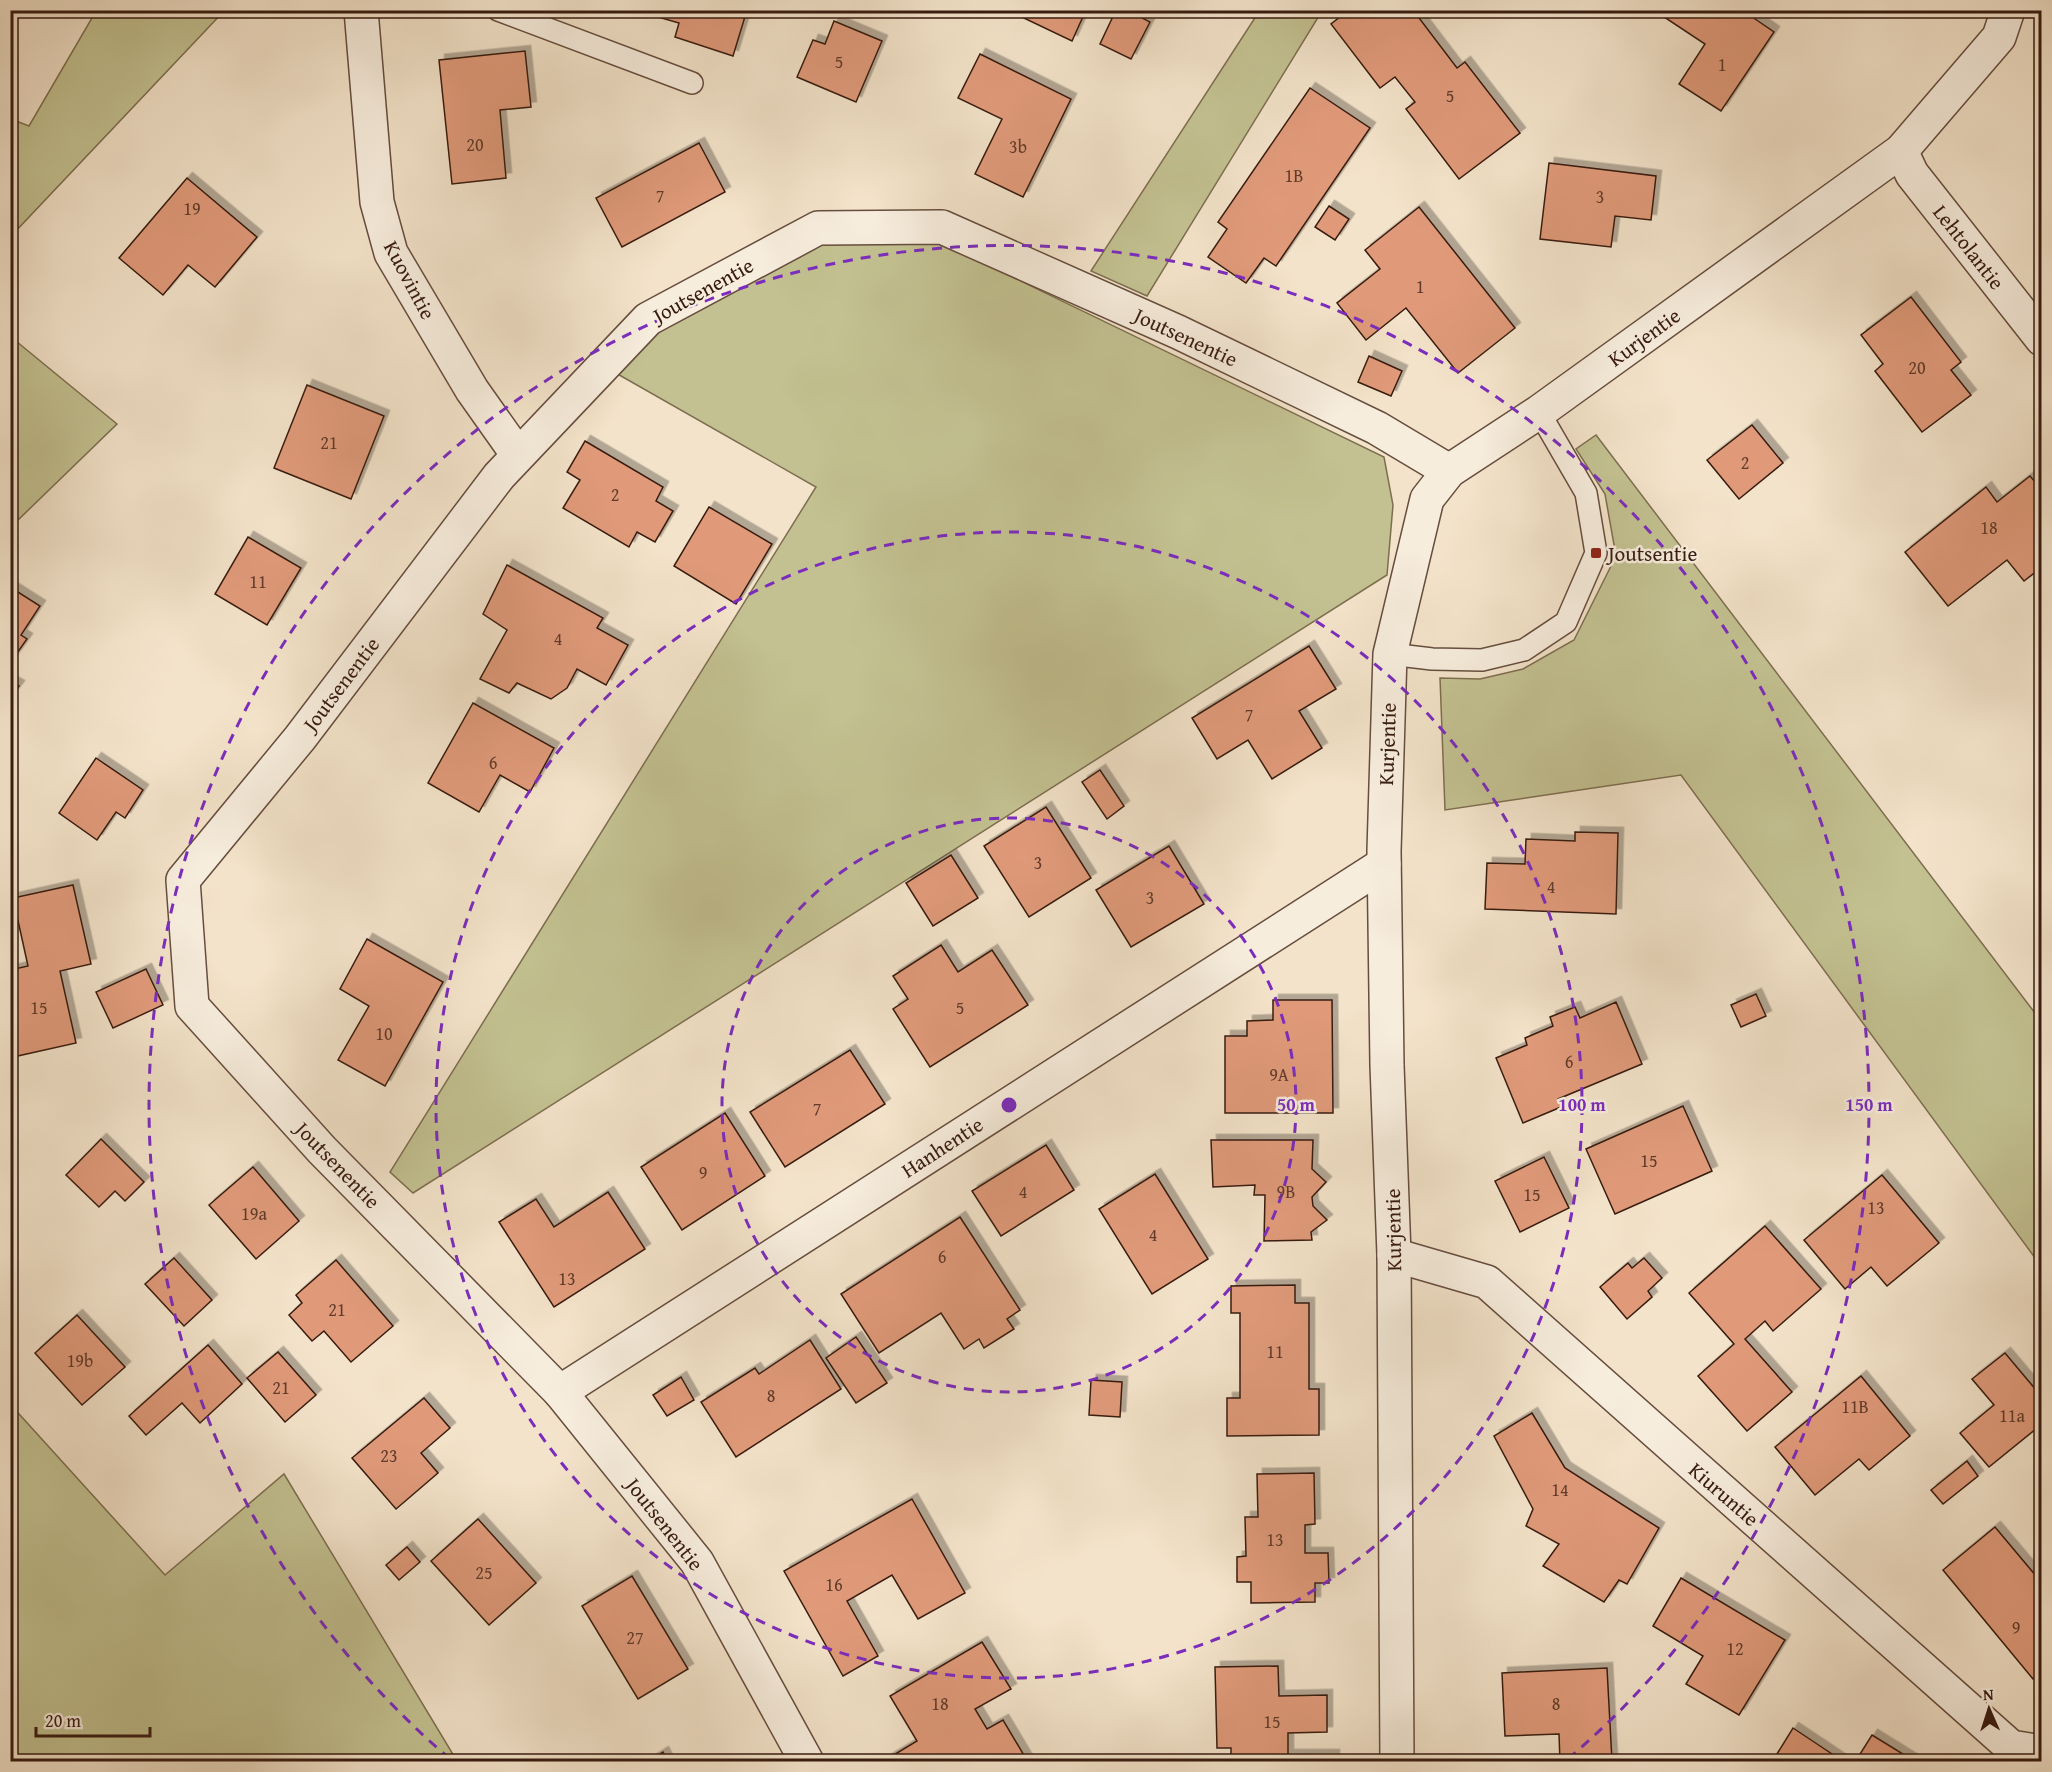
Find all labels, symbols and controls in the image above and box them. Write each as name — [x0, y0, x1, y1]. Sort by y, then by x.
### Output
house number: 5 — [835, 48, 843, 75]
house number: 1 — [1718, 51, 1726, 78]
house number: 5 — [1446, 82, 1454, 109]
house number: 20 — [466, 131, 484, 158]
house number: 3b — [1009, 133, 1027, 160]
house number: 1B — [1285, 162, 1303, 189]
house number: 7 — [656, 182, 664, 209]
house number: 3 — [1596, 183, 1604, 210]
house number: 19 — [183, 195, 201, 222]
street label: Lehtolantie — [1926, 198, 2012, 296]
street label: Kuovintie — [376, 235, 444, 325]
street label: Joutsenentie — [644, 249, 759, 332]
house number: 1 — [1416, 273, 1424, 300]
street label: Joutsenentie — [1126, 298, 1243, 375]
street label: Kurjentie — [1601, 300, 1687, 374]
house number: 20 — [1908, 354, 1926, 381]
house number: 21 — [320, 429, 338, 456]
house number: 2 — [1741, 449, 1749, 476]
house number: 2 — [611, 481, 619, 508]
house number: 18 — [1980, 514, 1998, 541]
place label: Joutsentie — [1605, 538, 1697, 569]
marker: Joutsentie — [1589, 546, 1603, 560]
house number: 11 — [249, 568, 267, 595]
house number: 4 — [554, 625, 562, 652]
street label: Joutsenentie — [293, 630, 387, 740]
house number: 7 — [1245, 701, 1253, 728]
street label: Kurjentie — [1370, 702, 1404, 786]
house number: 6 — [489, 749, 497, 776]
house number: 3 — [1034, 849, 1042, 876]
house number: 4 — [1547, 873, 1555, 900]
house number: 3 — [1146, 884, 1154, 911]
house number: 15 — [30, 994, 48, 1021]
house number: 5 — [956, 994, 964, 1021]
house number: 10 — [375, 1020, 393, 1047]
house number: 6 — [1565, 1048, 1573, 1075]
house number: 9A — [1269, 1061, 1289, 1088]
text: 50 m — [1277, 1091, 1316, 1118]
text: 100 m — [1558, 1091, 1606, 1118]
text: 150 m — [1845, 1091, 1893, 1118]
house number: 7 — [813, 1095, 821, 1122]
centre of rings — [999, 1095, 1019, 1115]
street label: Hanhentie — [895, 1109, 989, 1185]
street label: Joutsenentie — [286, 1112, 388, 1216]
house number: 15 — [1640, 1147, 1658, 1174]
house number: 9 — [699, 1159, 707, 1186]
house number: 4 — [1019, 1178, 1027, 1205]
house number: 9B — [1277, 1178, 1295, 1205]
house number: 15 — [1523, 1181, 1541, 1208]
street label: Kurjentie — [1377, 1188, 1409, 1272]
house number: 13 — [1867, 1194, 1885, 1221]
house number: 19a — [241, 1200, 267, 1227]
house number: 4 — [1149, 1221, 1157, 1248]
house number: 6 — [938, 1243, 946, 1270]
house number: 13 — [558, 1265, 576, 1292]
house number: 21 — [328, 1296, 346, 1323]
house number: 11 — [1266, 1338, 1284, 1365]
house number: 19b — [67, 1347, 93, 1374]
house number: 21 — [272, 1374, 290, 1401]
house number: 8 — [767, 1382, 775, 1409]
house number: 11B — [1841, 1393, 1869, 1420]
house number: 11a — [1999, 1402, 2025, 1429]
house number: 23 — [380, 1442, 398, 1469]
street label: Kiuruntie — [1682, 1455, 1766, 1534]
street label: Joutsenentie — [617, 1468, 711, 1577]
house number: 14 — [1551, 1476, 1569, 1503]
house number: 13 — [1266, 1526, 1284, 1553]
house number: 25 — [475, 1559, 493, 1586]
house number: 16 — [825, 1571, 843, 1598]
house number: 9 — [2012, 1614, 2020, 1641]
house number: 27 — [626, 1624, 644, 1651]
house number: 12 — [1726, 1635, 1744, 1662]
north arrow — [1959, 1679, 2019, 1739]
text: N — [1982, 1682, 1994, 1706]
house number: 18 — [931, 1690, 949, 1717]
house number: 8 — [1552, 1690, 1560, 1717]
scale bar — [36, 1700, 150, 1738]
text: 20 m — [45, 1707, 81, 1734]
house number: 15 — [1263, 1708, 1281, 1735]

